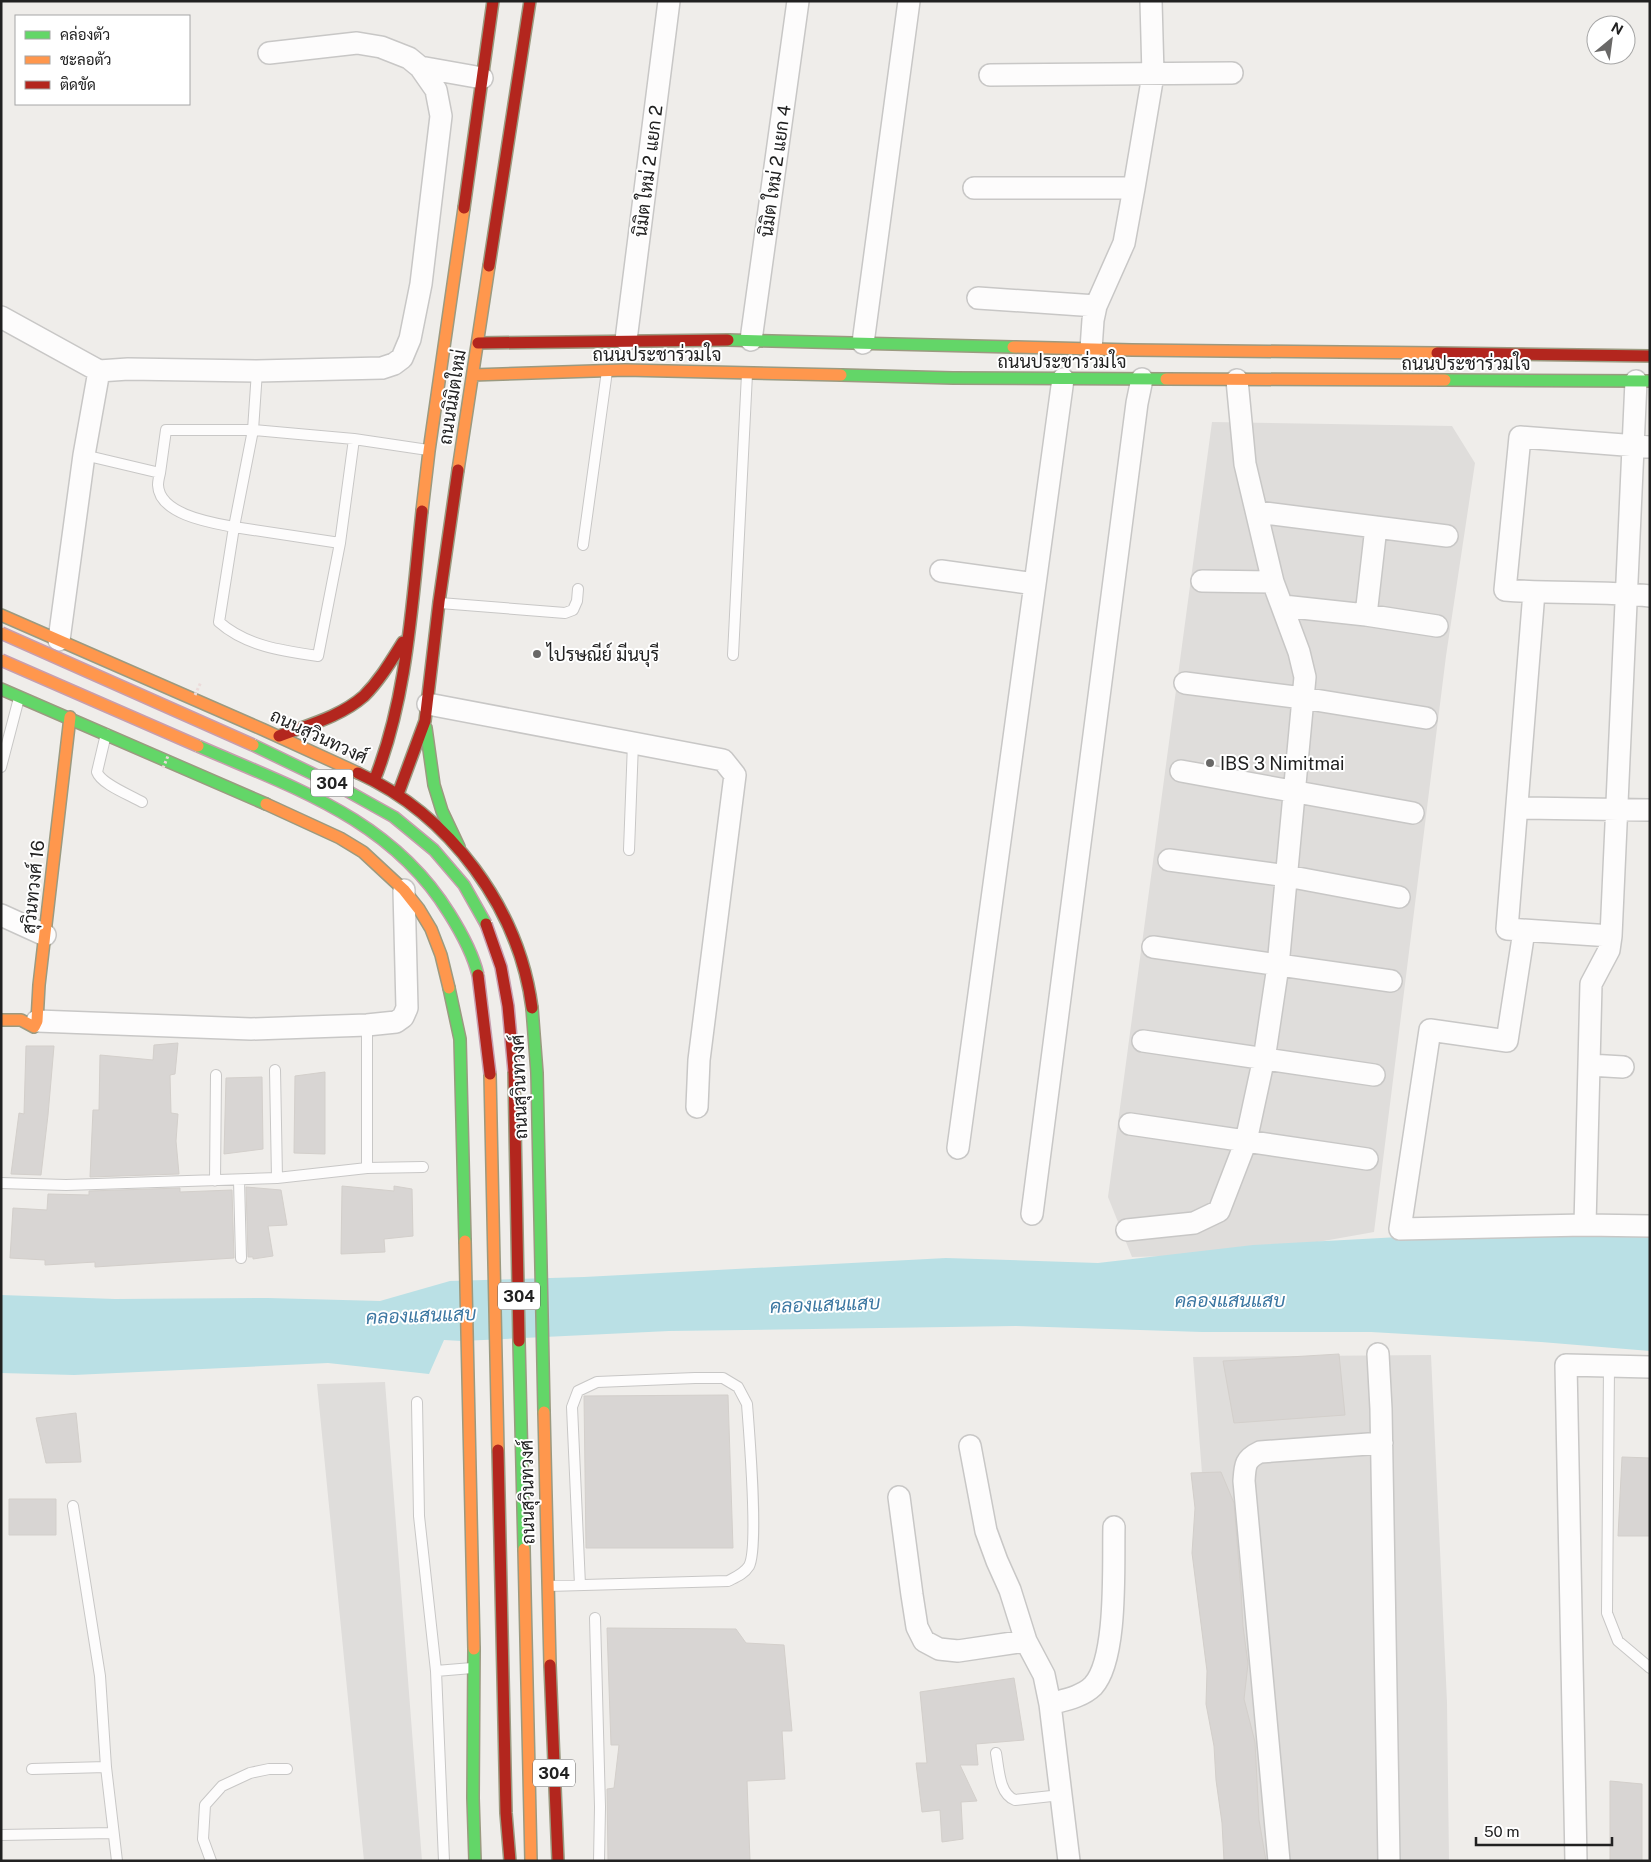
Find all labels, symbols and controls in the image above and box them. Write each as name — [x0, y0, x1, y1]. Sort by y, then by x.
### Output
legend — [15, 15, 190, 105]
north arrow — [1586, 15, 1636, 65]
text: N — [1609, 19, 1626, 38]
text: คล่องตัว — [60, 25, 110, 43]
text: ชะลอตัว — [60, 51, 111, 68]
text: ติดขัด — [60, 76, 96, 93]
street label: นิมิต ใหม่ 2 แยก 4 — [753, 103, 795, 238]
street label: นิมิต ใหม่ 2 แยก 2 — [628, 104, 667, 238]
street label: ถนนประชาร่วมใจ — [593, 342, 721, 365]
street label: ถนนนิมิตใหม่ — [432, 348, 470, 446]
street label: ถนนประชาร่วมใจ — [998, 349, 1126, 372]
street label: ถนนประชาร่วมใจ — [1402, 351, 1530, 374]
place label: ไปรษณีย์ มีนบุรี — [545, 642, 659, 667]
marker: ไปรษณีย์ มีนบุรี — [531, 648, 543, 660]
street label: ถนนสุวินทวงศ์ — [266, 703, 372, 769]
place label: IBS 3 Nimitmai — [1220, 753, 1345, 774]
marker: IBS 3 Nimitmai — [1204, 757, 1216, 769]
road number: 304 — [311, 770, 353, 796]
street label: สุวินทวงศ์ 16 — [16, 839, 50, 935]
street label: ถนนสุวินทวงศ์ — [505, 1034, 533, 1140]
road number: 304 — [498, 1282, 540, 1310]
water label: คลองแสนแสบ — [1175, 1289, 1285, 1311]
water label: คลองแสนแสบ — [769, 1291, 881, 1317]
water label: คลองแสนแสบ — [365, 1302, 477, 1328]
street label: ถนนสุวินทวงศ์ — [514, 1440, 540, 1544]
road number: 304 — [533, 1760, 575, 1786]
scale bar — [1476, 1814, 1612, 1846]
text: 50 m — [1484, 1823, 1519, 1840]

